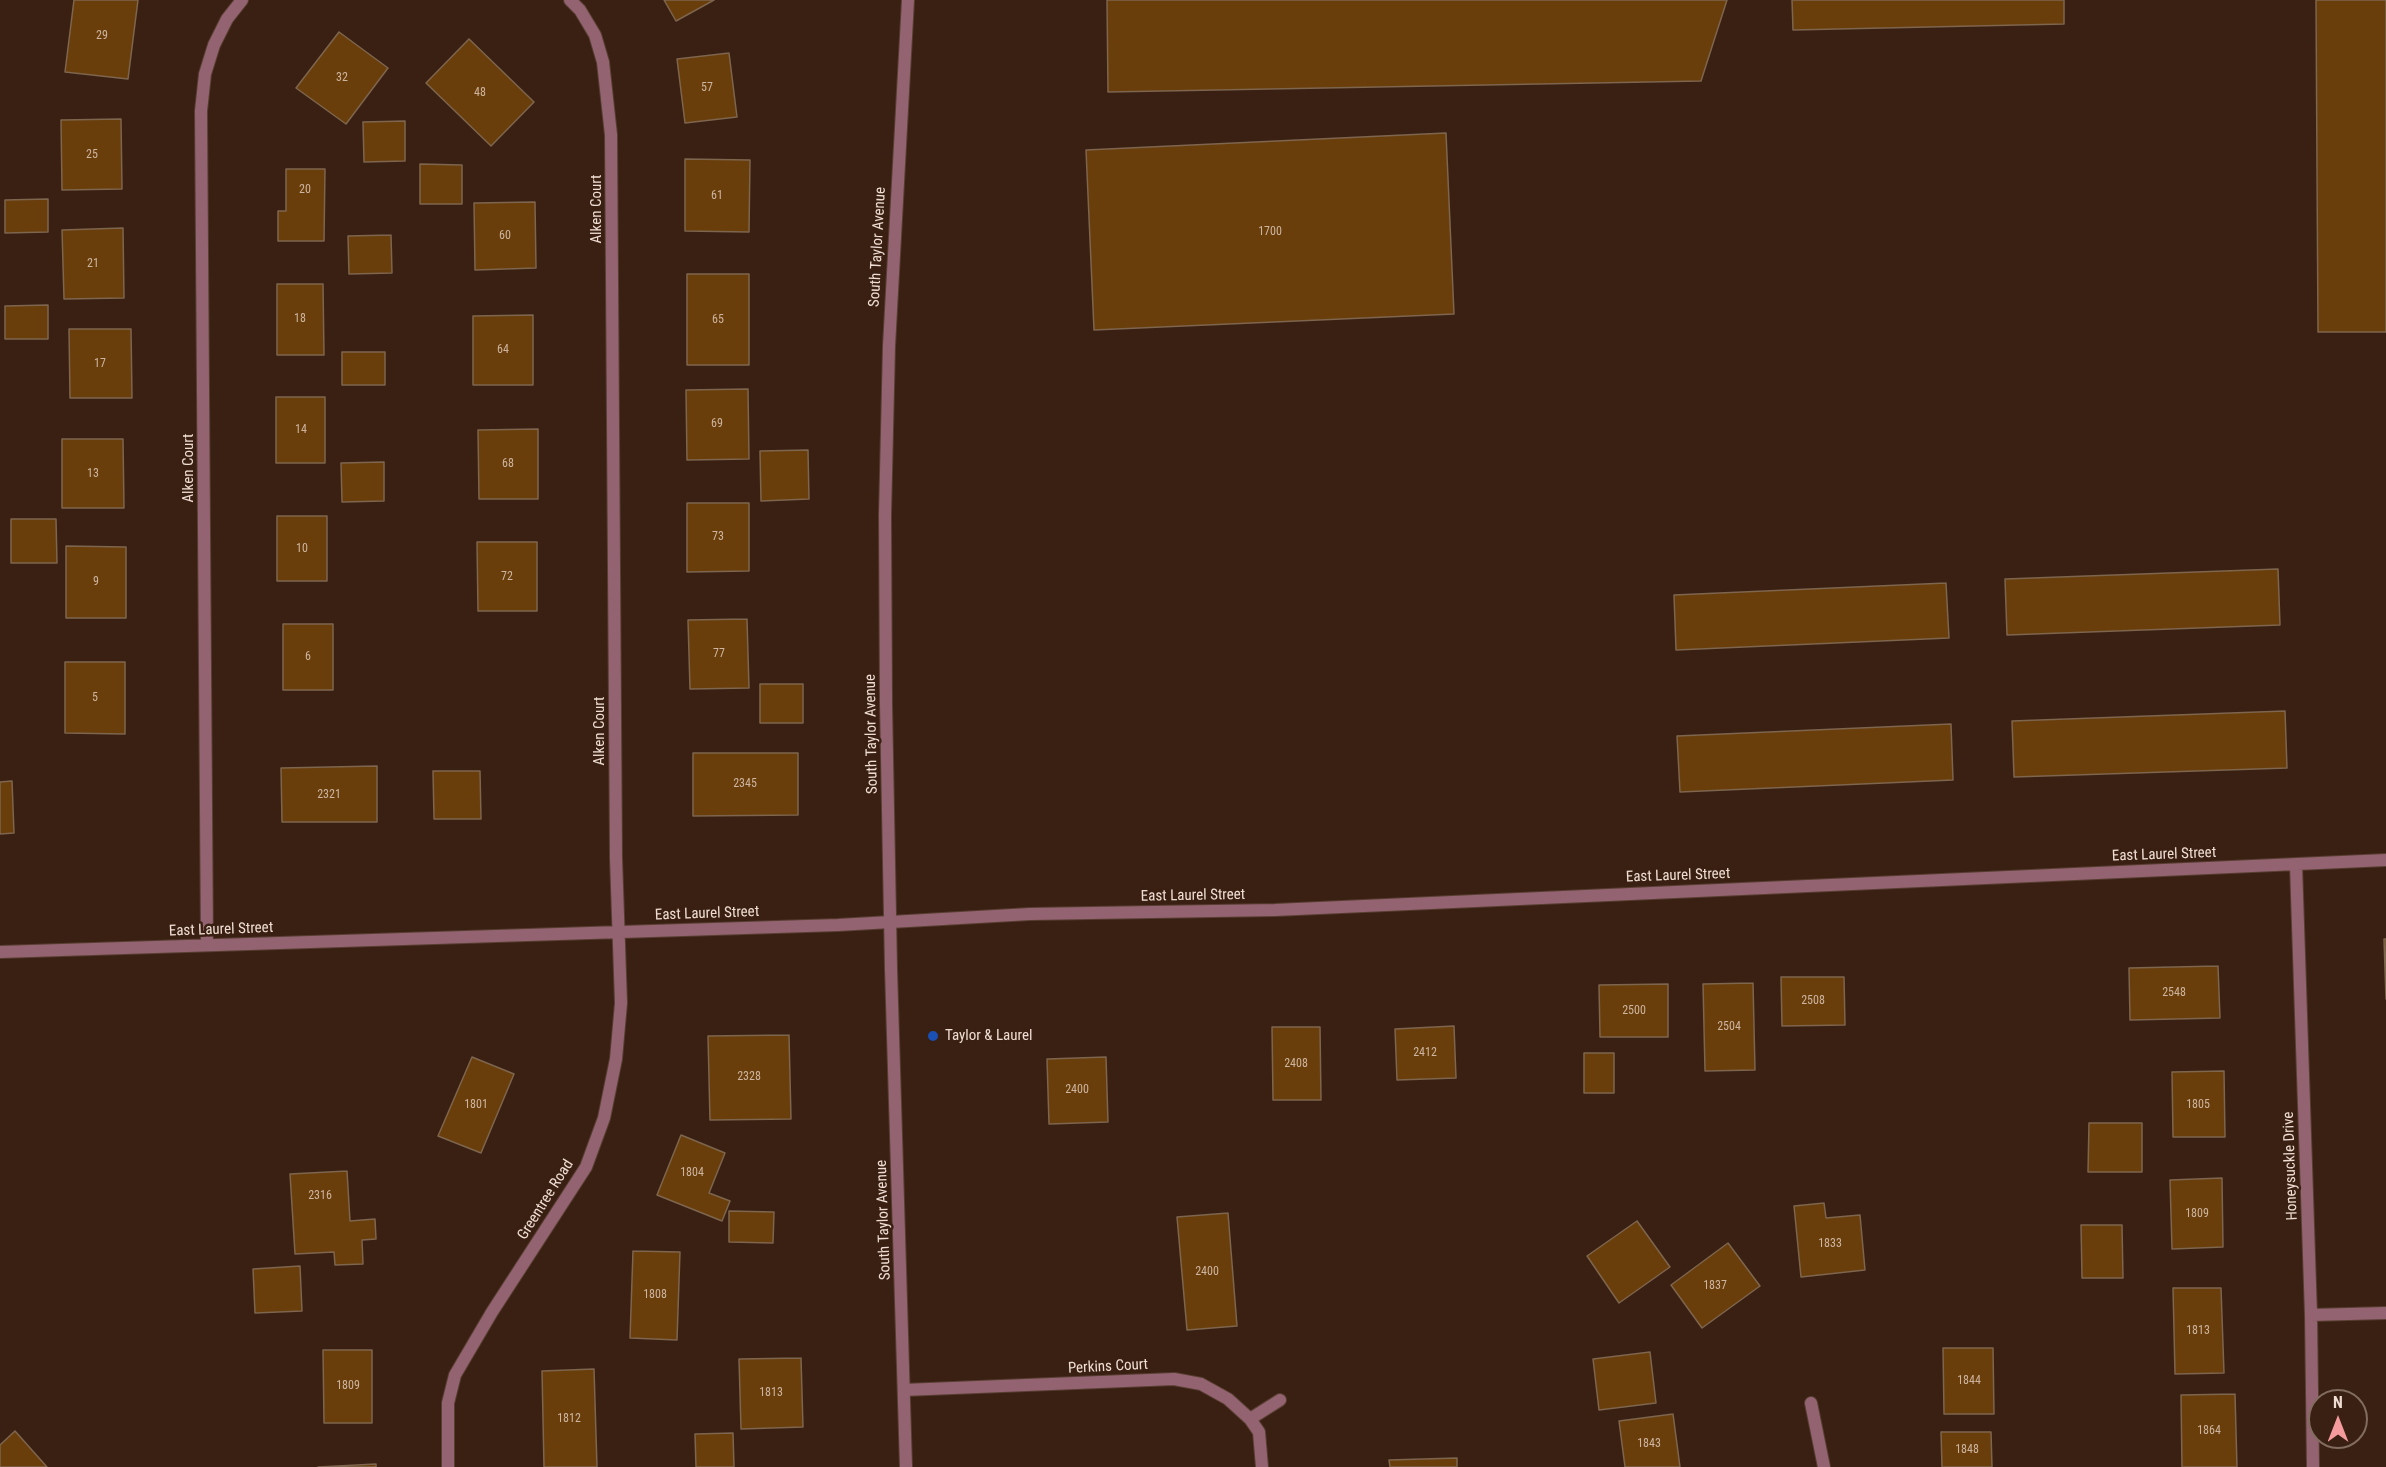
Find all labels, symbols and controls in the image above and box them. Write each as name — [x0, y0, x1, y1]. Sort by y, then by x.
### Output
house number: 29 — [96, 29, 108, 43]
house number: 32 — [336, 71, 348, 85]
house number: 57 — [701, 81, 713, 95]
house number: 48 — [474, 86, 486, 100]
house number: 25 — [86, 148, 98, 162]
street label: Alken Court — [588, 174, 606, 244]
house number: 20 — [299, 183, 311, 197]
street label: South Taylor Avenue — [866, 187, 890, 307]
house number: 61 — [711, 189, 723, 203]
house number: 1700 — [1258, 225, 1282, 239]
house number: 60 — [499, 229, 511, 243]
house number: 21 — [87, 257, 99, 271]
house number: 18 — [294, 312, 306, 326]
house number: 65 — [712, 313, 724, 327]
house number: 64 — [497, 343, 509, 357]
house number: 17 — [94, 357, 106, 371]
house number: 69 — [711, 417, 723, 431]
house number: 14 — [295, 423, 307, 437]
street label: Alken Court — [180, 433, 198, 503]
house number: 68 — [502, 457, 514, 471]
house number: 13 — [87, 467, 99, 481]
house number: 73 — [712, 530, 724, 544]
house number: 10 — [296, 542, 308, 556]
house number: 72 — [501, 570, 513, 584]
house number: 9 — [93, 575, 99, 589]
house number: 77 — [713, 647, 725, 661]
house number: 6 — [305, 650, 311, 664]
street label: South Taylor Avenue — [862, 674, 882, 794]
house number: 5 — [92, 691, 98, 705]
street label: Alken Court — [591, 696, 609, 766]
house number: 2345 — [733, 777, 757, 791]
house number: 2321 — [317, 788, 341, 802]
street label: East Laurel Street — [2112, 844, 2216, 866]
street label: East Laurel Street — [1626, 865, 1730, 887]
street label: East Laurel Street — [1141, 886, 1245, 906]
street label: East Laurel Street — [655, 903, 759, 925]
street label: East Laurel Street — [169, 919, 273, 941]
house number: 2548 — [2162, 986, 2186, 1000]
house number: 2508 — [1801, 994, 1825, 1008]
house number: 2500 — [1622, 1004, 1646, 1018]
house number: 2504 — [1717, 1020, 1741, 1034]
place label: Taylor & Laurel — [945, 1027, 1032, 1045]
marker: Taylor & Laurel — [926, 1029, 940, 1043]
house number: 2412 — [1413, 1046, 1437, 1060]
house number: 2408 — [1284, 1057, 1308, 1071]
house number: 2328 — [737, 1070, 761, 1084]
house number: 2400 — [1065, 1083, 1089, 1097]
house number: 1801 — [464, 1098, 488, 1112]
house number: 1805 — [2186, 1098, 2210, 1112]
street label: Honeysuckle Drive — [2280, 1111, 2302, 1221]
street label: Greentree Road — [514, 1157, 578, 1243]
street label: South Taylor Avenue — [873, 1160, 895, 1280]
house number: 1804 — [680, 1166, 704, 1180]
house number: 2316 — [308, 1189, 332, 1203]
house number: 1809 — [2185, 1207, 2209, 1221]
house number: 1833 — [1818, 1237, 1842, 1251]
house number: 2400 — [1195, 1265, 1219, 1279]
house number: 1837 — [1703, 1279, 1727, 1293]
house number: 1808 — [643, 1288, 667, 1302]
house number: 1813 — [2186, 1324, 2210, 1338]
street label: Perkins Court — [1067, 1356, 1149, 1378]
house number: 1844 — [1957, 1374, 1981, 1388]
house number: 1809 — [336, 1379, 360, 1393]
house number: 1813 — [759, 1386, 783, 1400]
north arrow — [2308, 1389, 2368, 1449]
text: N — [2333, 1393, 2343, 1412]
house number: 1812 — [557, 1412, 581, 1426]
house number: 1864 — [2197, 1424, 2221, 1438]
house number: 1843 — [1637, 1437, 1661, 1451]
house number: 1848 — [1955, 1443, 1979, 1457]

